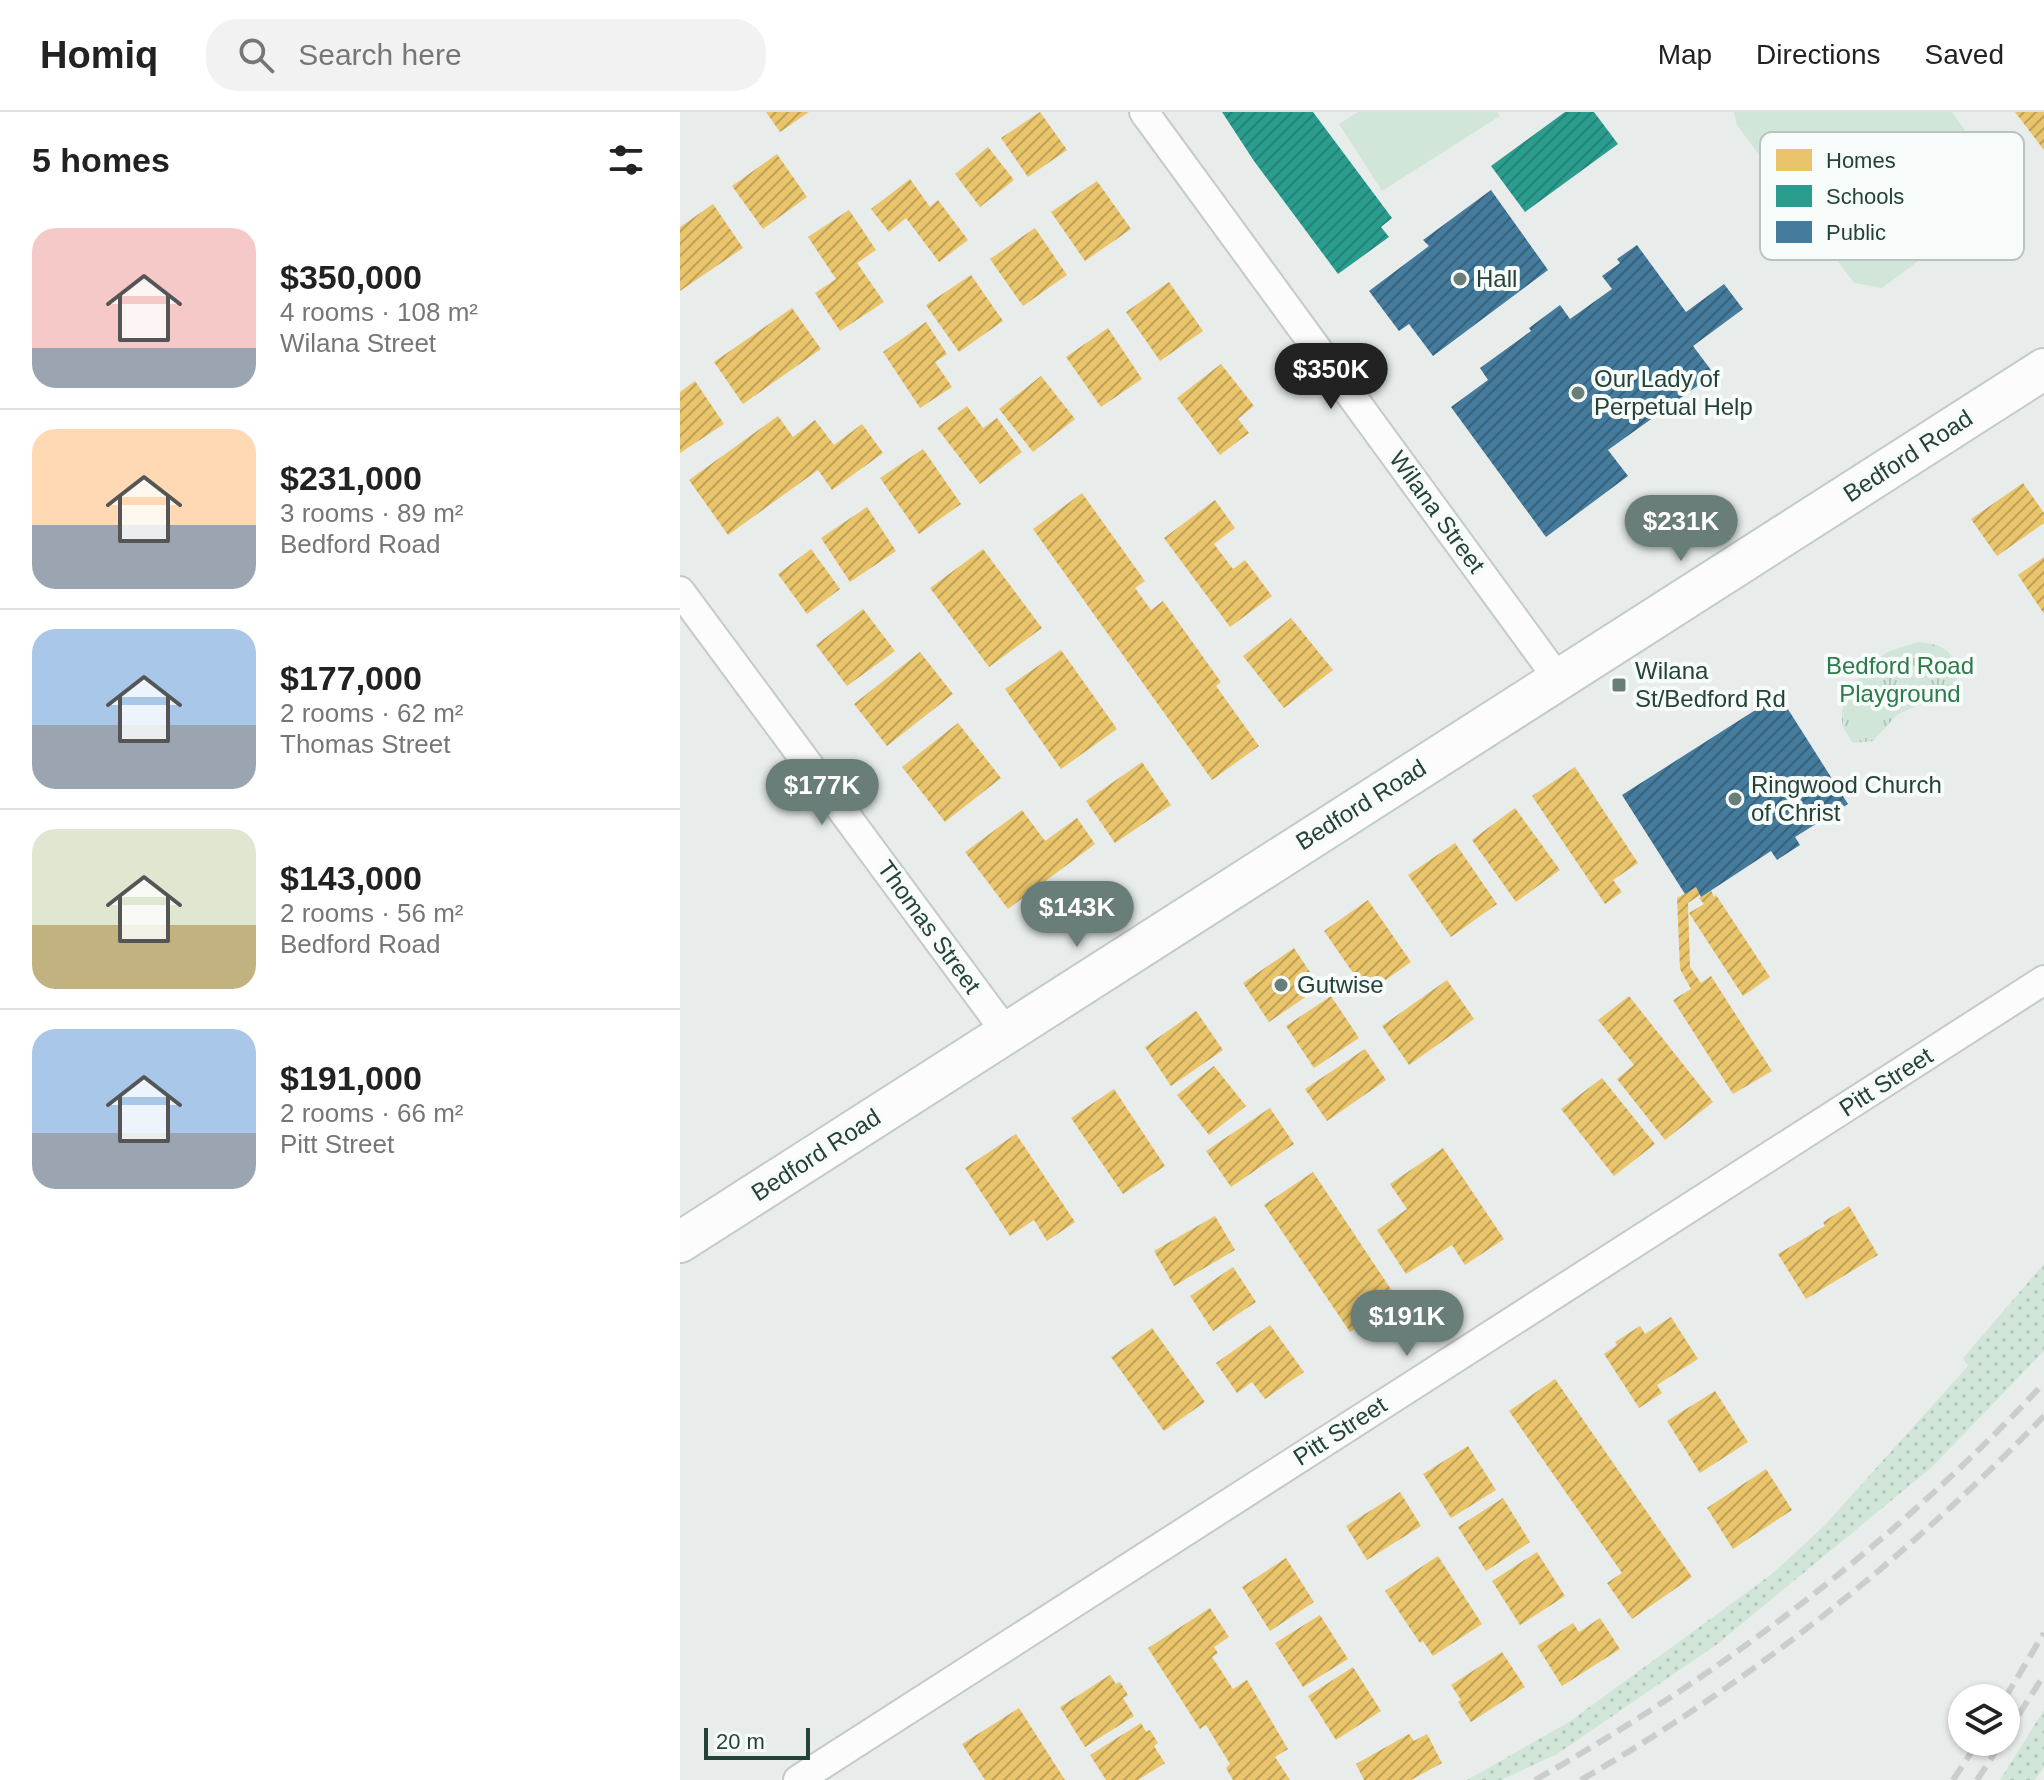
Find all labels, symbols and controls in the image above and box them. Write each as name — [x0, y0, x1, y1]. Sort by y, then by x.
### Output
search box — [206, 19, 766, 91]
icon: search — [234, 33, 278, 77]
text: Homiq — [40, 34, 158, 76]
text: Search here — [298, 38, 462, 71]
text: Map — [1658, 39, 1712, 70]
text: Directions — [1756, 39, 1881, 70]
text: Saved — [1925, 39, 2004, 70]
legend — [1760, 132, 2024, 260]
icon: filters — [604, 138, 648, 182]
text: 5 homes — [32, 141, 170, 179]
text: Homes — [1826, 148, 1896, 173]
text: Schools — [1826, 184, 1904, 209]
text: Public — [1826, 220, 1886, 245]
text: $350,000 — [280, 258, 422, 296]
icon: home — [96, 260, 192, 356]
place label: Hall — [1476, 265, 1517, 292]
marker: Hall — [1451, 270, 1469, 288]
text: 4 rooms · 108 m² — [280, 297, 478, 327]
text: Wilana Street — [280, 328, 436, 358]
pin: $350K — [1275, 343, 1387, 411]
text: $350K — [1293, 354, 1369, 384]
place label: Our Lady of Perpetual Help — [1594, 365, 1753, 420]
marker: Our Lady of Perpetual Help — [1569, 384, 1587, 402]
street label: Bedford Road — [1838, 404, 1977, 507]
street label: Wilana Street — [1384, 445, 1491, 578]
text: $231,000 — [280, 459, 422, 497]
icon: home — [96, 461, 192, 557]
pin: $231K — [1625, 495, 1737, 563]
text: 3 rooms · 89 m² — [280, 498, 464, 528]
text: $231K — [1643, 506, 1719, 536]
text: Bedford Road — [280, 529, 440, 559]
park label: Bedford Road Playground — [1826, 652, 1974, 707]
place label: Wilana St/Bedford Rd — [1635, 657, 1786, 712]
text: $177,000 — [280, 659, 422, 697]
icon: home — [96, 661, 192, 757]
marker: Wilana St/Bedford Rd — [1610, 676, 1628, 694]
text: 2 rooms · 62 m² — [280, 698, 464, 728]
text: Thomas Street — [280, 729, 451, 759]
street label: Bedford Road — [1291, 754, 1431, 855]
pin: $177K — [766, 759, 878, 827]
text: $177K — [784, 770, 860, 800]
place label: Ringwood Church of Christ — [1751, 771, 1942, 826]
marker: Ringwood Church of Christ — [1726, 790, 1744, 808]
street label: Thomas Street — [872, 855, 987, 999]
text: $143,000 — [280, 859, 422, 897]
icon: home — [96, 861, 192, 957]
pin: $143K — [1021, 881, 1133, 949]
text: $143K — [1039, 892, 1115, 922]
text: 2 rooms · 56 m² — [280, 898, 464, 928]
text: Bedford Road — [280, 929, 440, 959]
place label: Gutwise — [1297, 971, 1384, 998]
marker: Gutwise — [1272, 976, 1290, 994]
street label: Pitt Street — [1834, 1041, 1938, 1122]
text: $191,000 — [280, 1059, 422, 1097]
icon: home — [96, 1061, 192, 1157]
text: 2 rooms · 66 m² — [280, 1098, 464, 1128]
street label: Bedford Road — [746, 1103, 885, 1206]
text: Pitt Street — [280, 1129, 394, 1159]
pin: $191K — [1351, 1290, 1463, 1358]
text: $191K — [1369, 1301, 1445, 1331]
street label: Pitt Street — [1288, 1390, 1392, 1471]
map controls — [1948, 1684, 2020, 1756]
button: layers — [1948, 1684, 2020, 1756]
scale bar — [704, 1724, 810, 1760]
text: 20 m — [716, 1729, 765, 1754]

